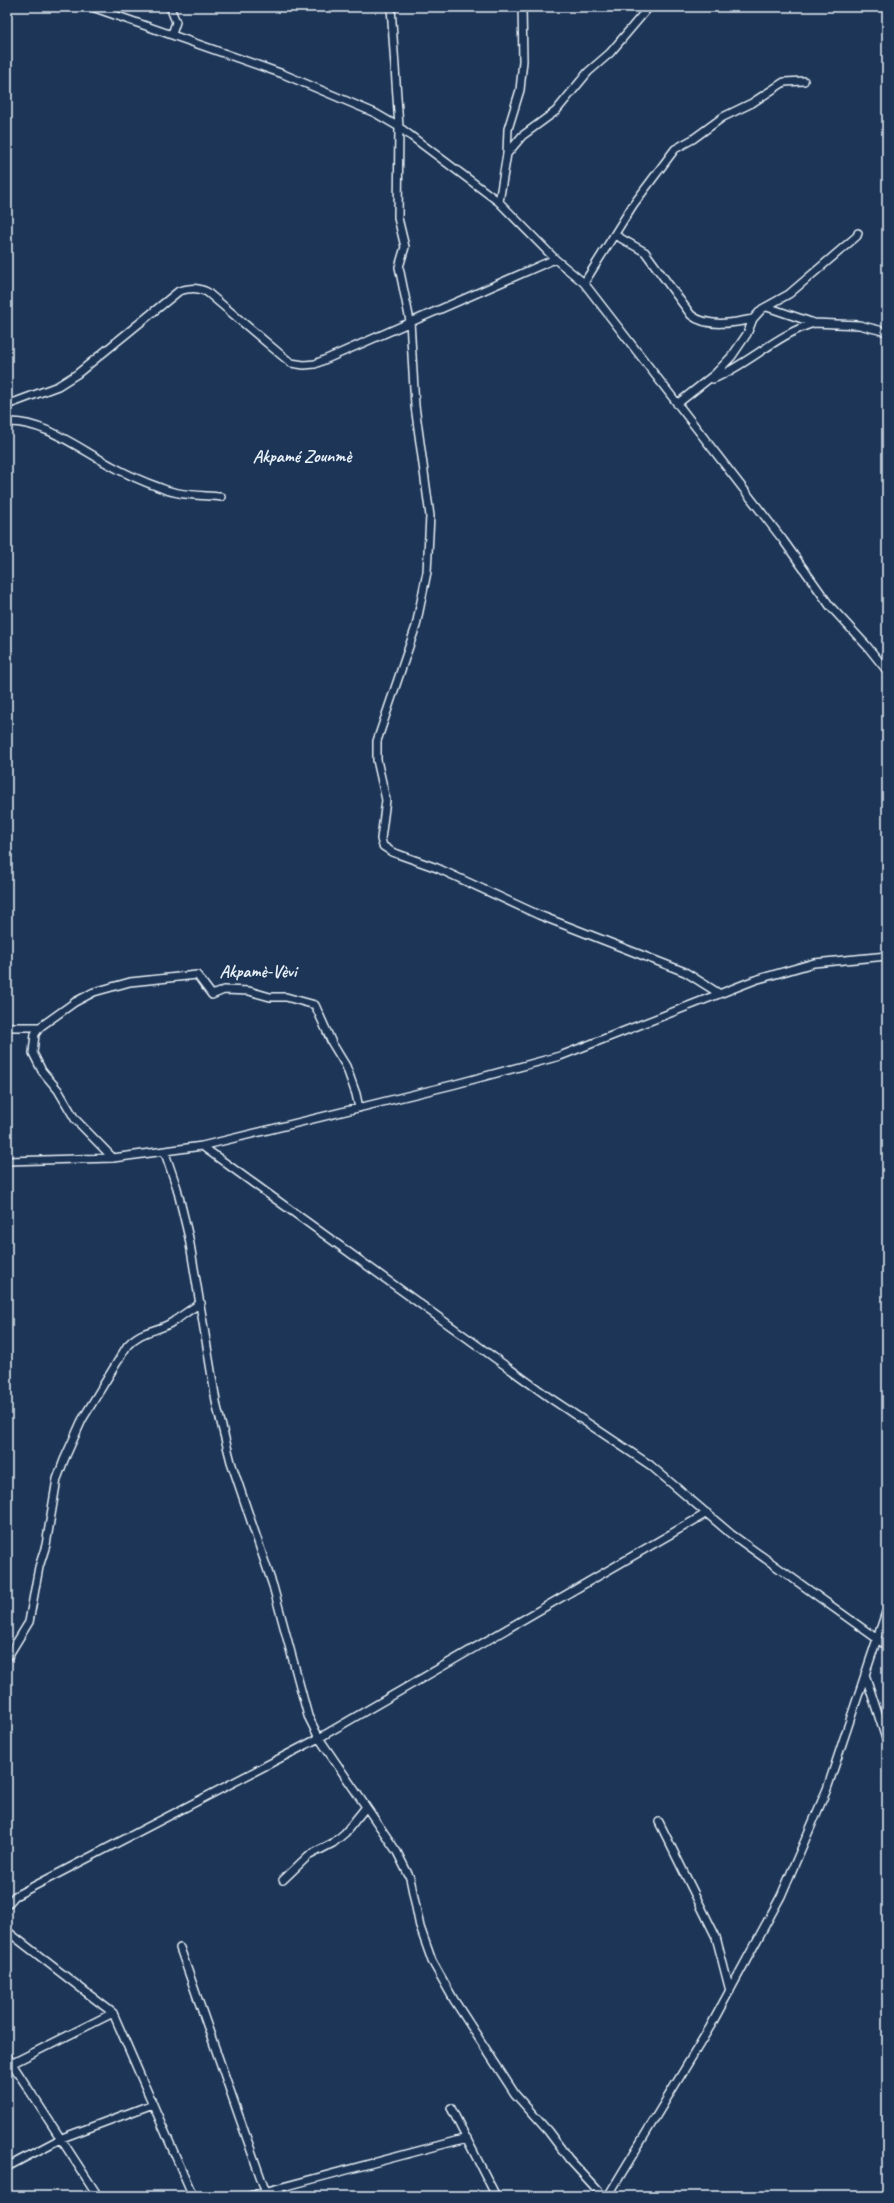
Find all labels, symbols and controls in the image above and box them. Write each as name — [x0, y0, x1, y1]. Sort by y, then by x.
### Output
district label: Akpamé Zounmè — [253, 445, 353, 467]
district label: Akpamè-Vèvi — [219, 960, 299, 982]

